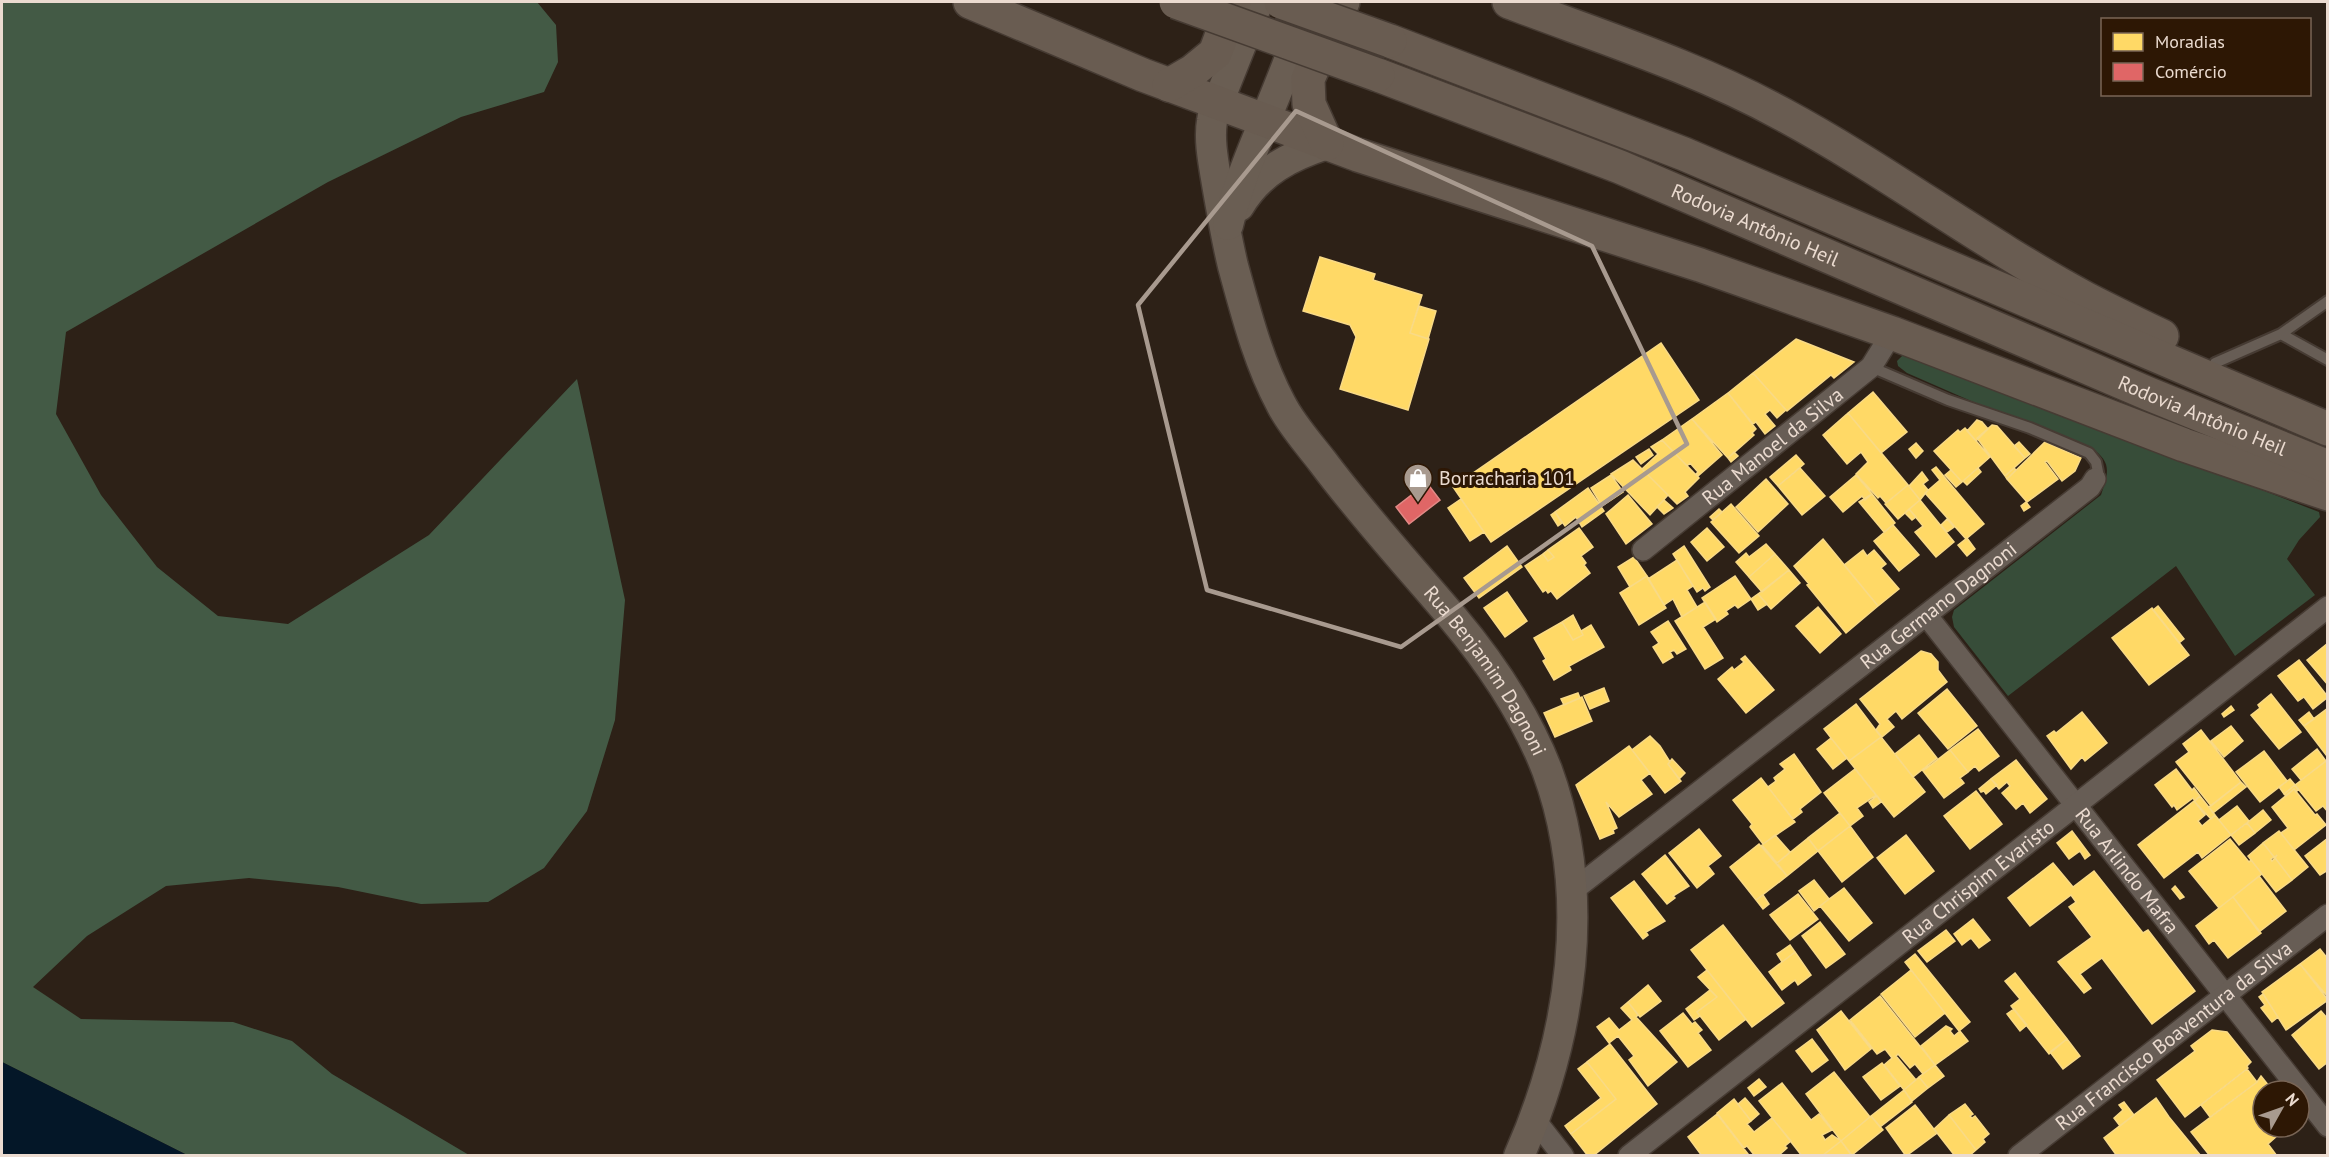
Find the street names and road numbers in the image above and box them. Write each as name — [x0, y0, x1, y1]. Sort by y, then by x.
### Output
street label: Rodovia Antônio Heil — [1667, 178, 1843, 272]
street label: Rodovia Antônio Heil — [2114, 369, 2290, 462]
street label: Rua Manoel da Silva — [1696, 382, 1848, 511]
street label: Rua Germano Dagnoni — [1855, 536, 2022, 675]
street label: Rua Benjamim Dagnoni — [1418, 580, 1552, 760]
street label: Rua Arlindo Mafra — [2070, 802, 2185, 939]
street label: Rua Chrispim Evaristo — [1897, 814, 2060, 950]
street label: Rua Francisco Boaventura da Silva — [2050, 935, 2297, 1136]

